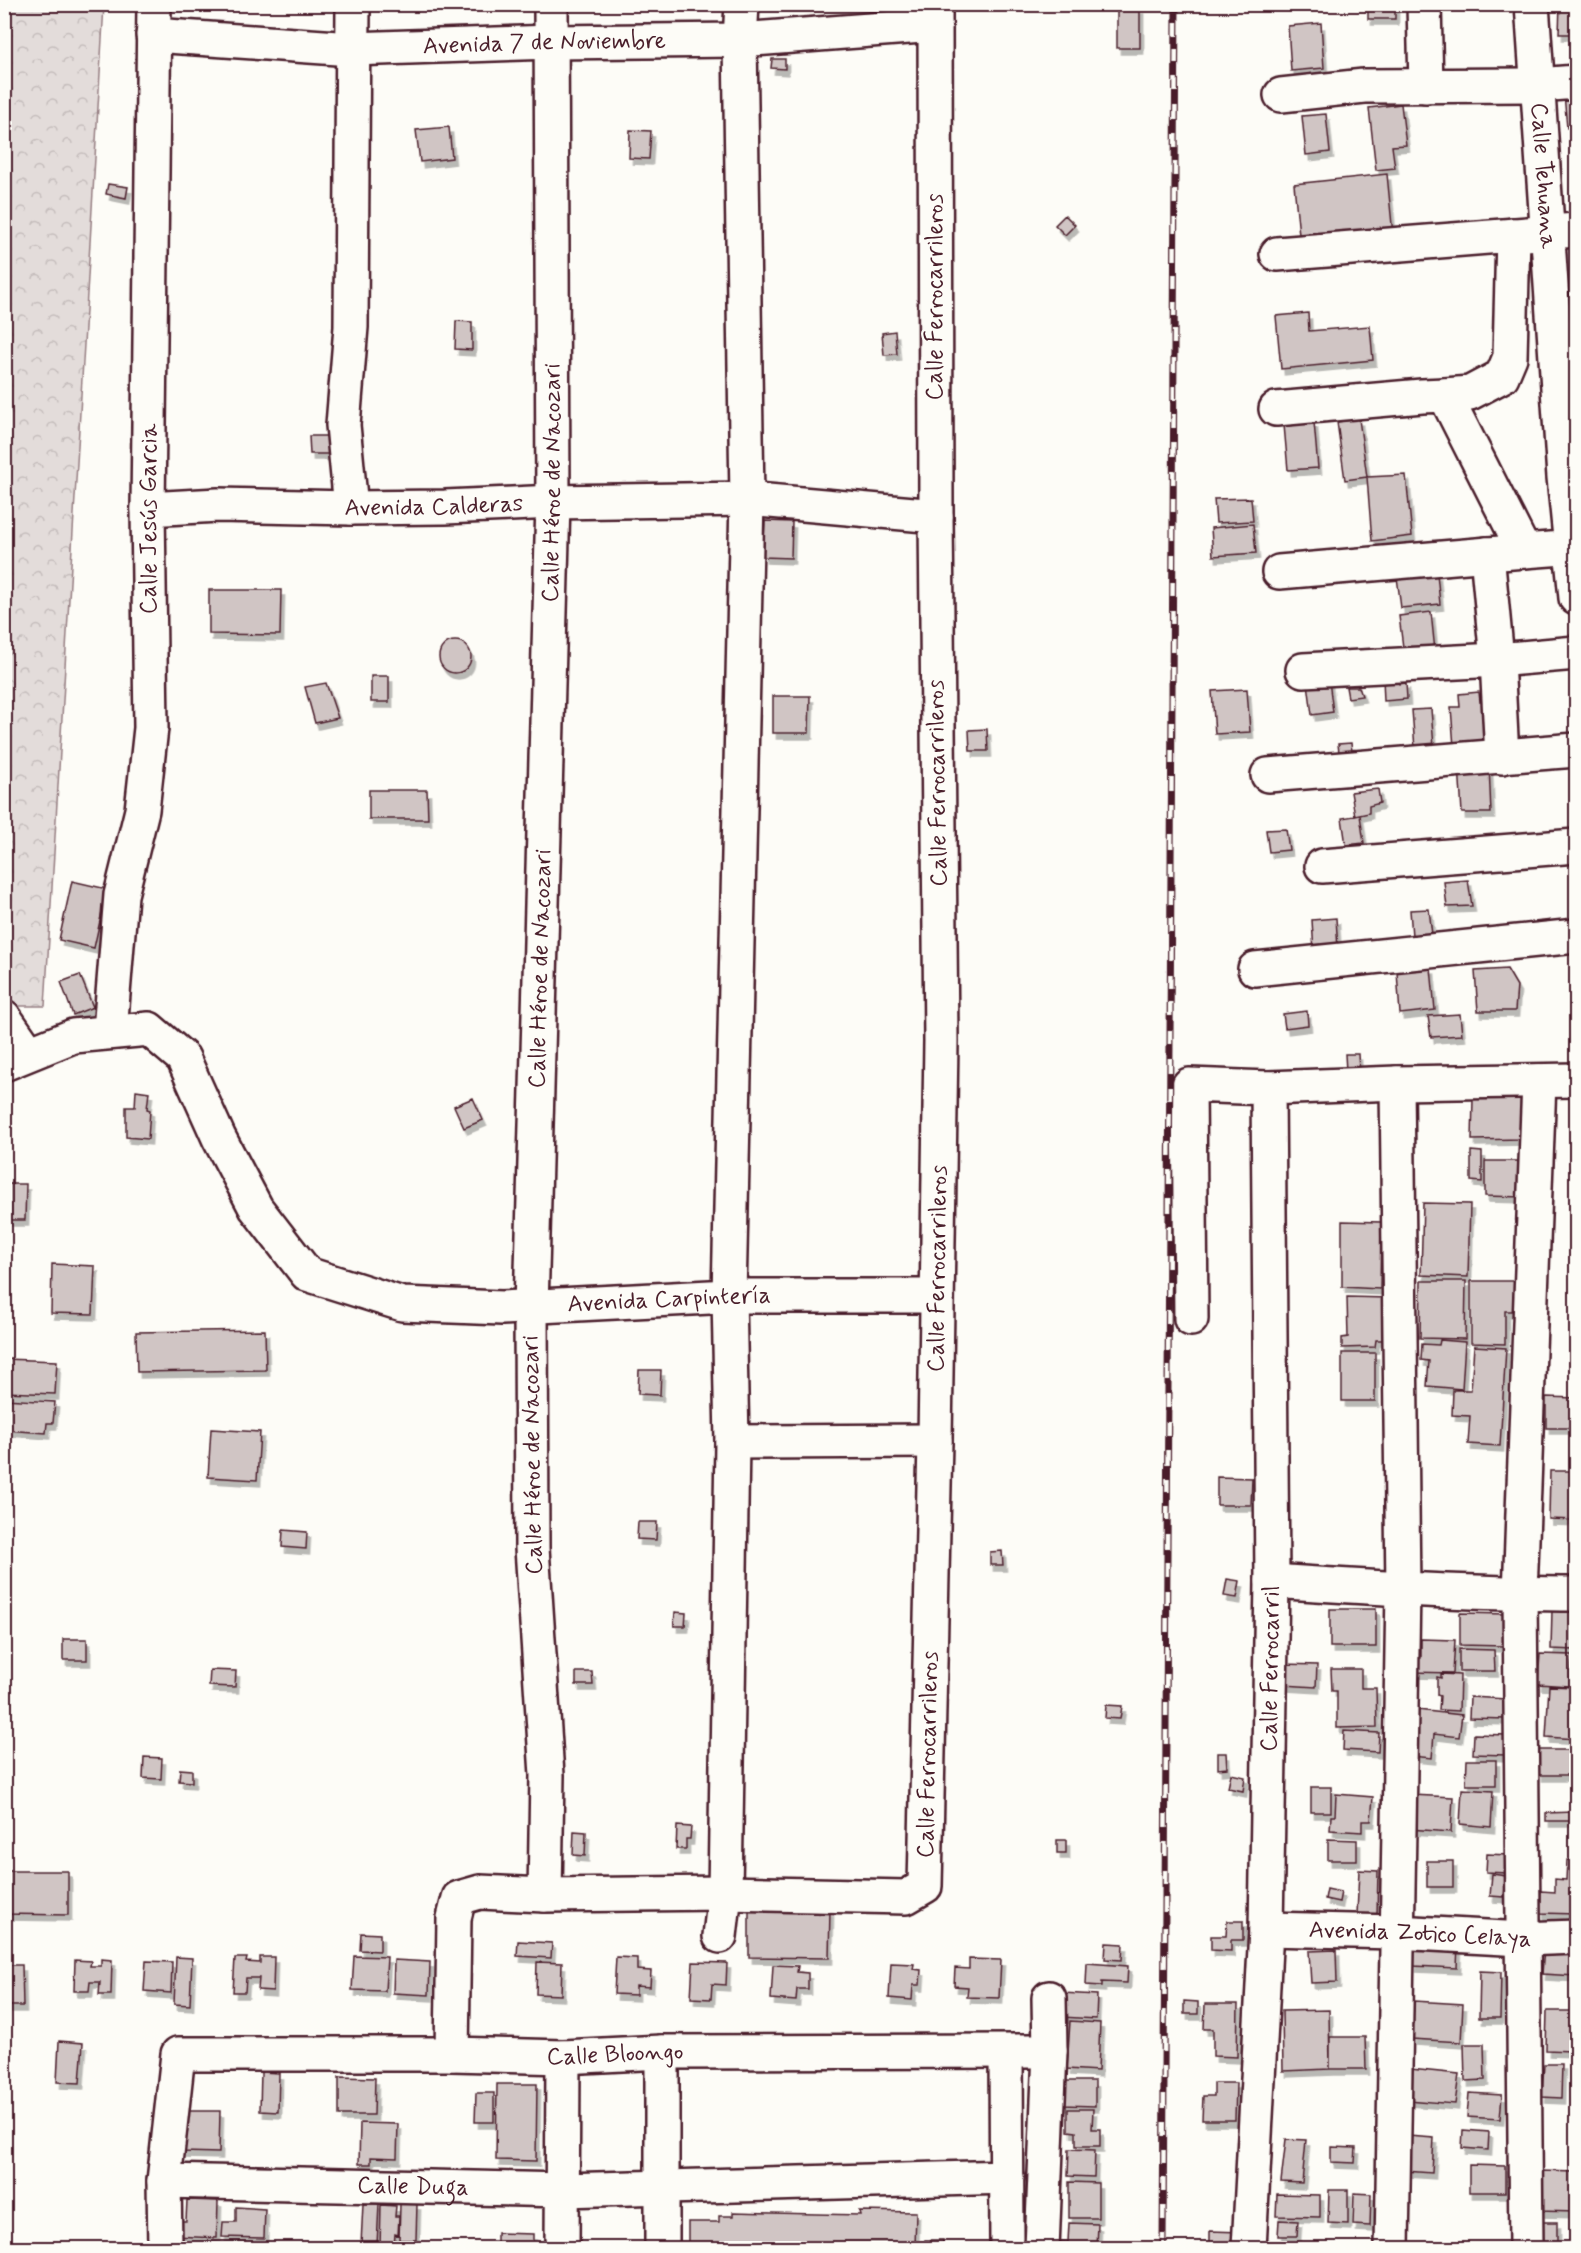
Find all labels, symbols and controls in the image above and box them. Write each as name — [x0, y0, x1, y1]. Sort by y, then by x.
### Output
street label: Avenida 7 de Noviembre — [422, 25, 666, 62]
street label: Calle Tehuana — [1523, 102, 1564, 250]
street label: Calle Ferrocarrileros — [920, 193, 951, 401]
street label: Calle Héroe de Nacozari — [535, 363, 569, 603]
street label: Calle Jesús Garcia — [134, 423, 165, 614]
street label: Avenida Calderas — [344, 488, 524, 524]
street label: Calle Ferrocarrileros — [921, 679, 955, 887]
street label: Calle Héroe de Nacozari — [522, 849, 559, 1089]
street label: Calle Ferrocarrileros — [921, 1164, 955, 1372]
street label: Avenida Carpintería — [567, 1281, 771, 1320]
street label: Calle Héroe de Nacozari — [515, 1335, 551, 1575]
street label: Calle Ferrocarril — [1254, 1585, 1287, 1752]
street label: Calle Ferrocarrileros — [910, 1650, 946, 1858]
street label: Avenida Zotico Celaya — [1308, 1914, 1532, 1955]
street label: Calle Bloongo — [546, 2036, 684, 2073]
street label: Calle Duga — [357, 2170, 469, 2206]

